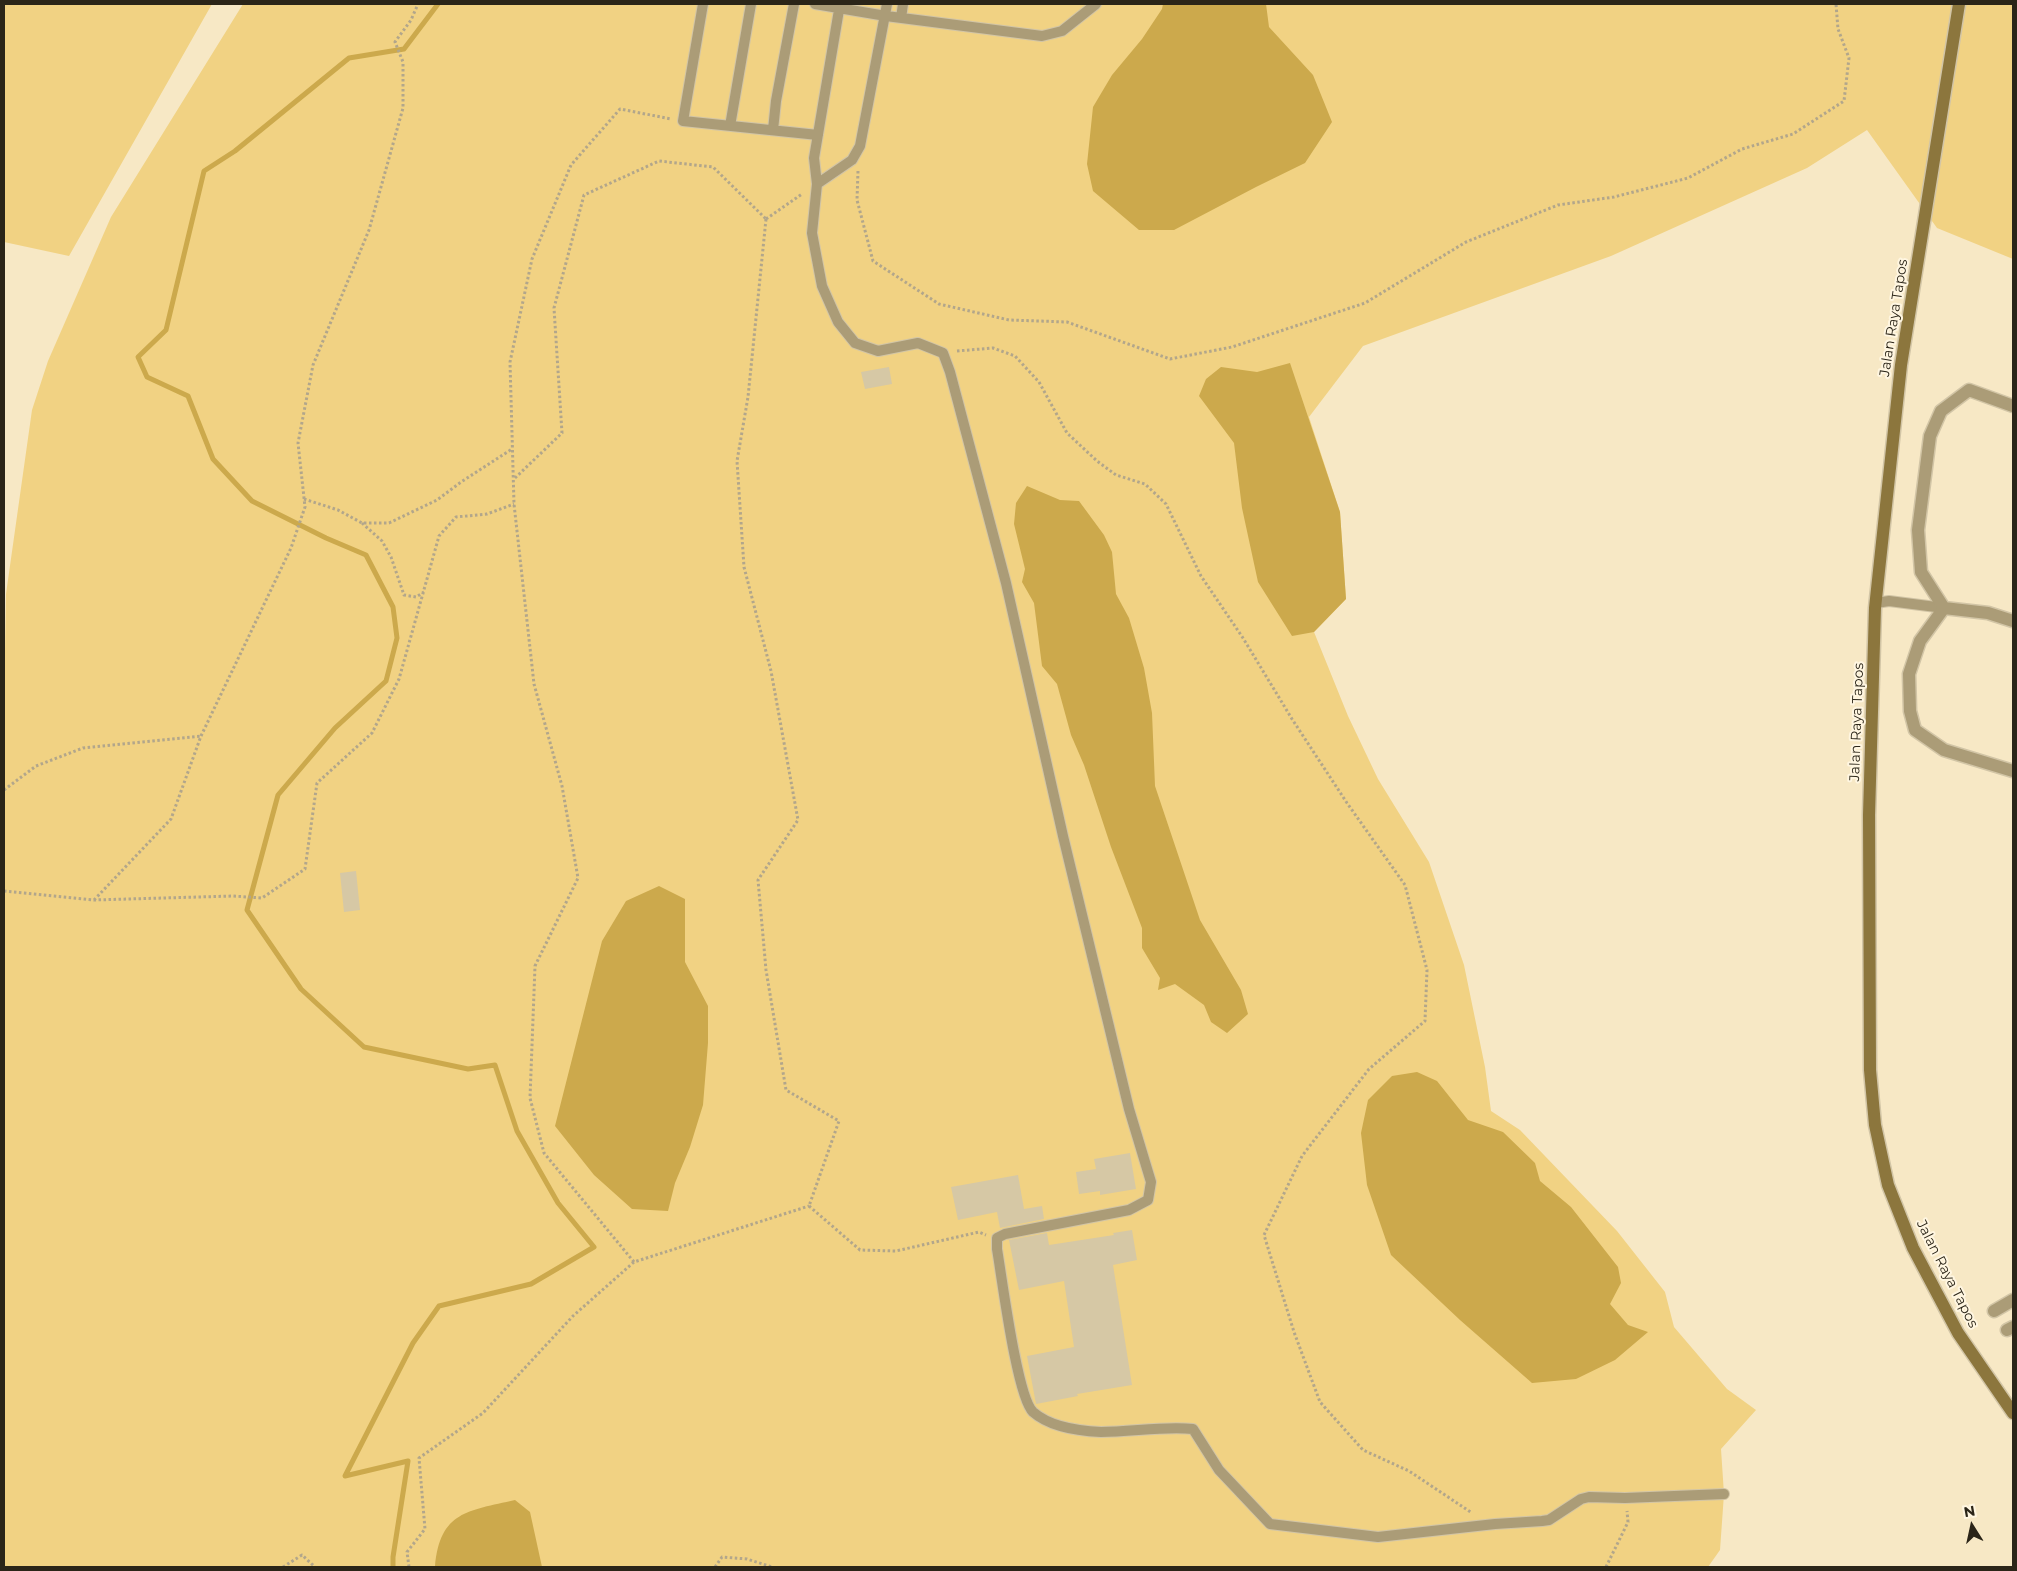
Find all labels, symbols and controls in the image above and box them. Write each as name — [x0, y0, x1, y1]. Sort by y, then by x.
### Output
street label: Jalan Raya Tapos — [1876, 258, 1912, 378]
street label: Jalan Raya Tapos — [1847, 662, 1867, 782]
street label: Jalan Raya Tapos — [1913, 1217, 1981, 1331]
north arrow — [1947, 1501, 1997, 1551]
text: N — [1962, 1501, 1977, 1521]

